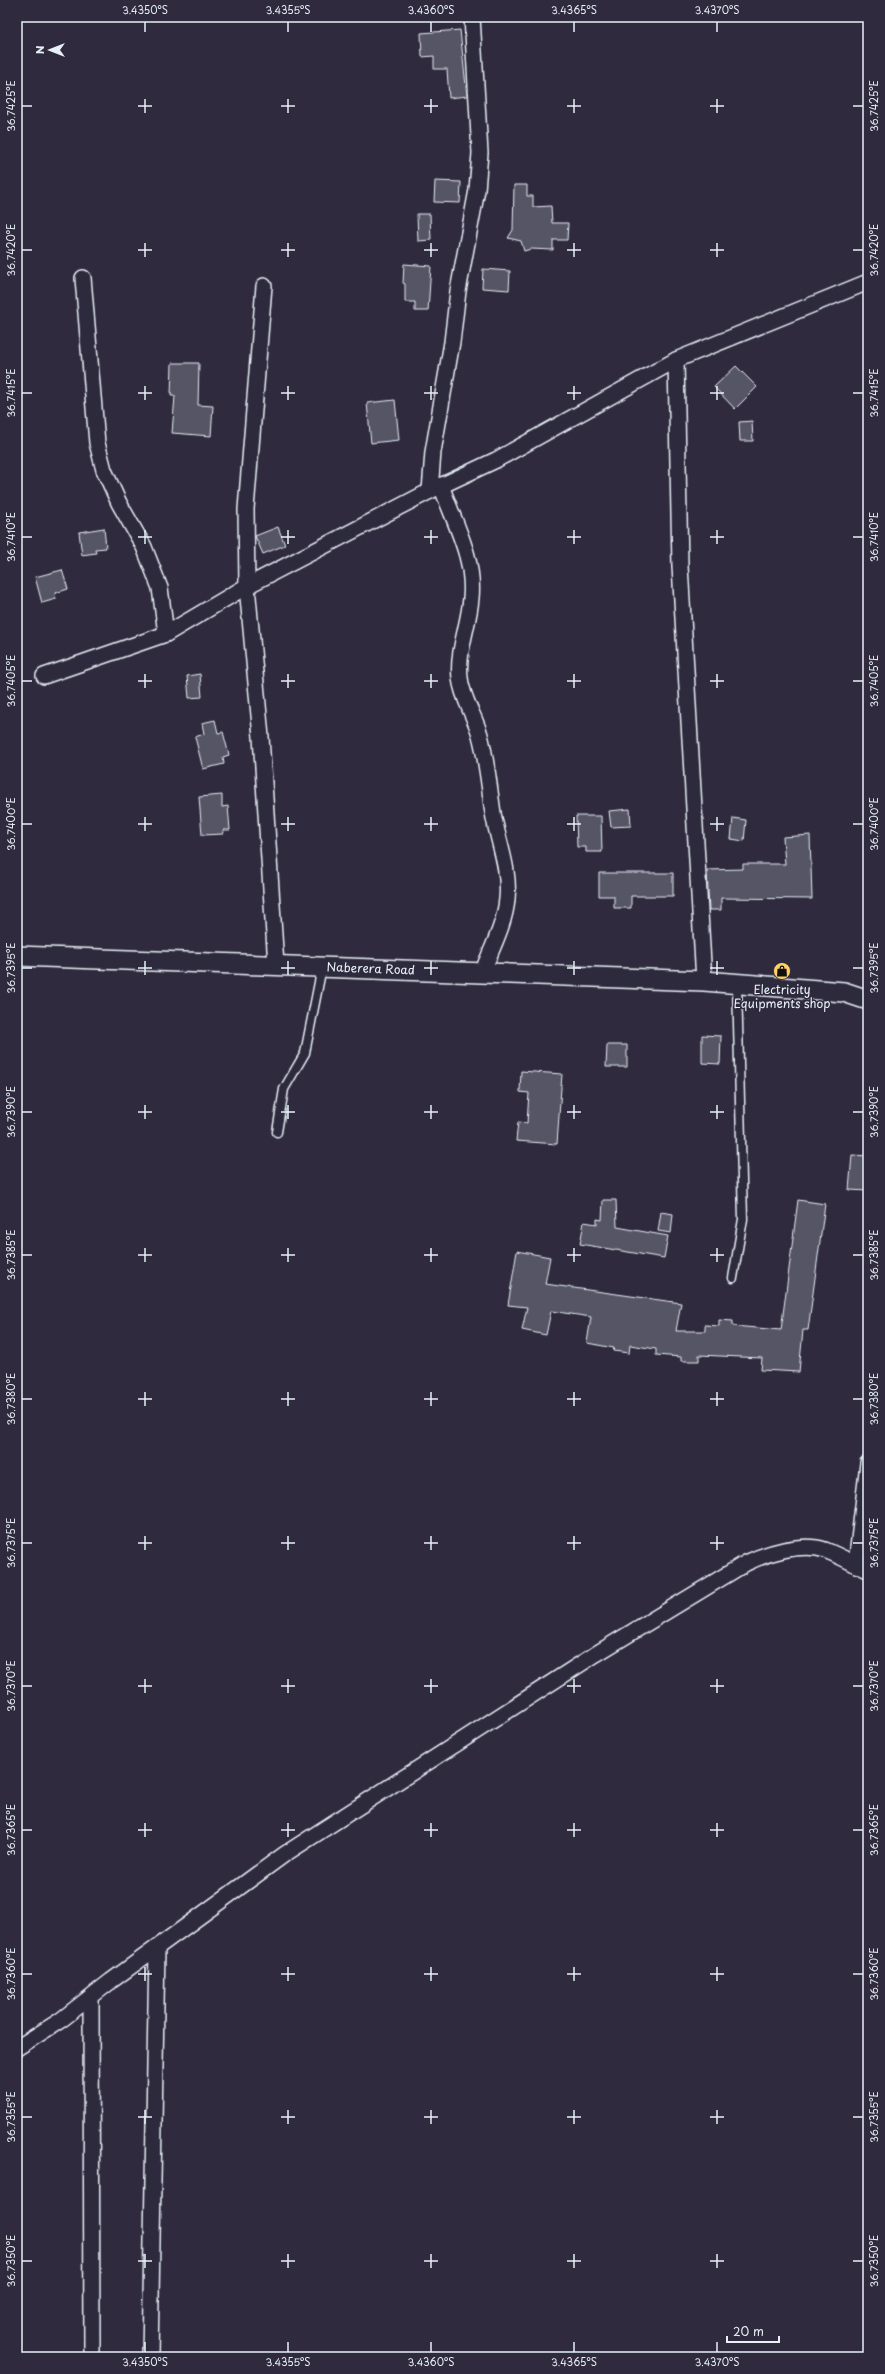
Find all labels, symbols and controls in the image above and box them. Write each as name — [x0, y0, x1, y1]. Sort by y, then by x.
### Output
text: 3.4350°S — [122, 2, 168, 17]
text: 3.4355°S — [265, 2, 311, 17]
text: 3.4360°S — [408, 2, 454, 17]
text: 3.4365°S — [551, 2, 597, 17]
text: 3.4370°S — [694, 2, 740, 17]
north arrow — [30, 30, 70, 70]
text: N — [31, 45, 48, 54]
text: 36.7425°E — [3, 80, 18, 132]
text: 36.7425°E — [866, 80, 881, 132]
text: 36.7420°E — [3, 224, 18, 276]
text: 36.7420°E — [866, 224, 881, 276]
text: 36.7415°E — [3, 368, 18, 418]
text: 36.7415°E — [866, 368, 881, 418]
text: 36.7410°E — [3, 512, 18, 562]
text: 36.7410°E — [866, 512, 881, 562]
text: 36.7405°E — [3, 655, 18, 707]
text: 36.7405°E — [866, 655, 881, 707]
text: 36.7400°E — [3, 797, 18, 851]
text: 36.7400°E — [866, 797, 881, 851]
text: 36.7395°E — [3, 943, 18, 993]
text: 36.7395°E — [866, 943, 881, 993]
street label: Naberera Road — [326, 957, 415, 978]
shop icon: Electricity Equipments shop — [772, 961, 792, 981]
place label: Electricity Equipments shop — [733, 980, 831, 1012]
text: 36.7390°E — [3, 1086, 18, 1138]
text: 36.7390°E — [866, 1086, 881, 1138]
text: 36.7385°E — [3, 1229, 18, 1281]
text: 36.7385°E — [866, 1229, 881, 1281]
text: 36.7380°E — [3, 1373, 18, 1425]
text: 36.7380°E — [866, 1373, 881, 1425]
text: 36.7375°E — [3, 1518, 18, 1568]
text: 36.7375°E — [866, 1518, 881, 1568]
text: 36.7370°E — [3, 1660, 18, 1712]
text: 36.7370°E — [866, 1660, 881, 1712]
text: 36.7365°E — [3, 1804, 18, 1856]
text: 36.7365°E — [866, 1804, 881, 1856]
text: 36.7360°E — [3, 1947, 18, 2001]
text: 36.7360°E — [866, 1947, 881, 2001]
text: 36.7355°E — [3, 2091, 18, 2143]
text: 36.7355°E — [866, 2091, 881, 2143]
text: 36.7350°E — [3, 2235, 18, 2287]
text: 36.7350°E — [866, 2235, 881, 2287]
scale bar — [727, 2318, 779, 2344]
text: 20 m — [733, 2322, 764, 2340]
text: 3.4350°S — [122, 2354, 168, 2369]
text: 3.4355°S — [265, 2354, 311, 2369]
text: 3.4360°S — [408, 2354, 454, 2369]
text: 3.4365°S — [551, 2354, 597, 2369]
text: 3.4370°S — [694, 2354, 740, 2369]

